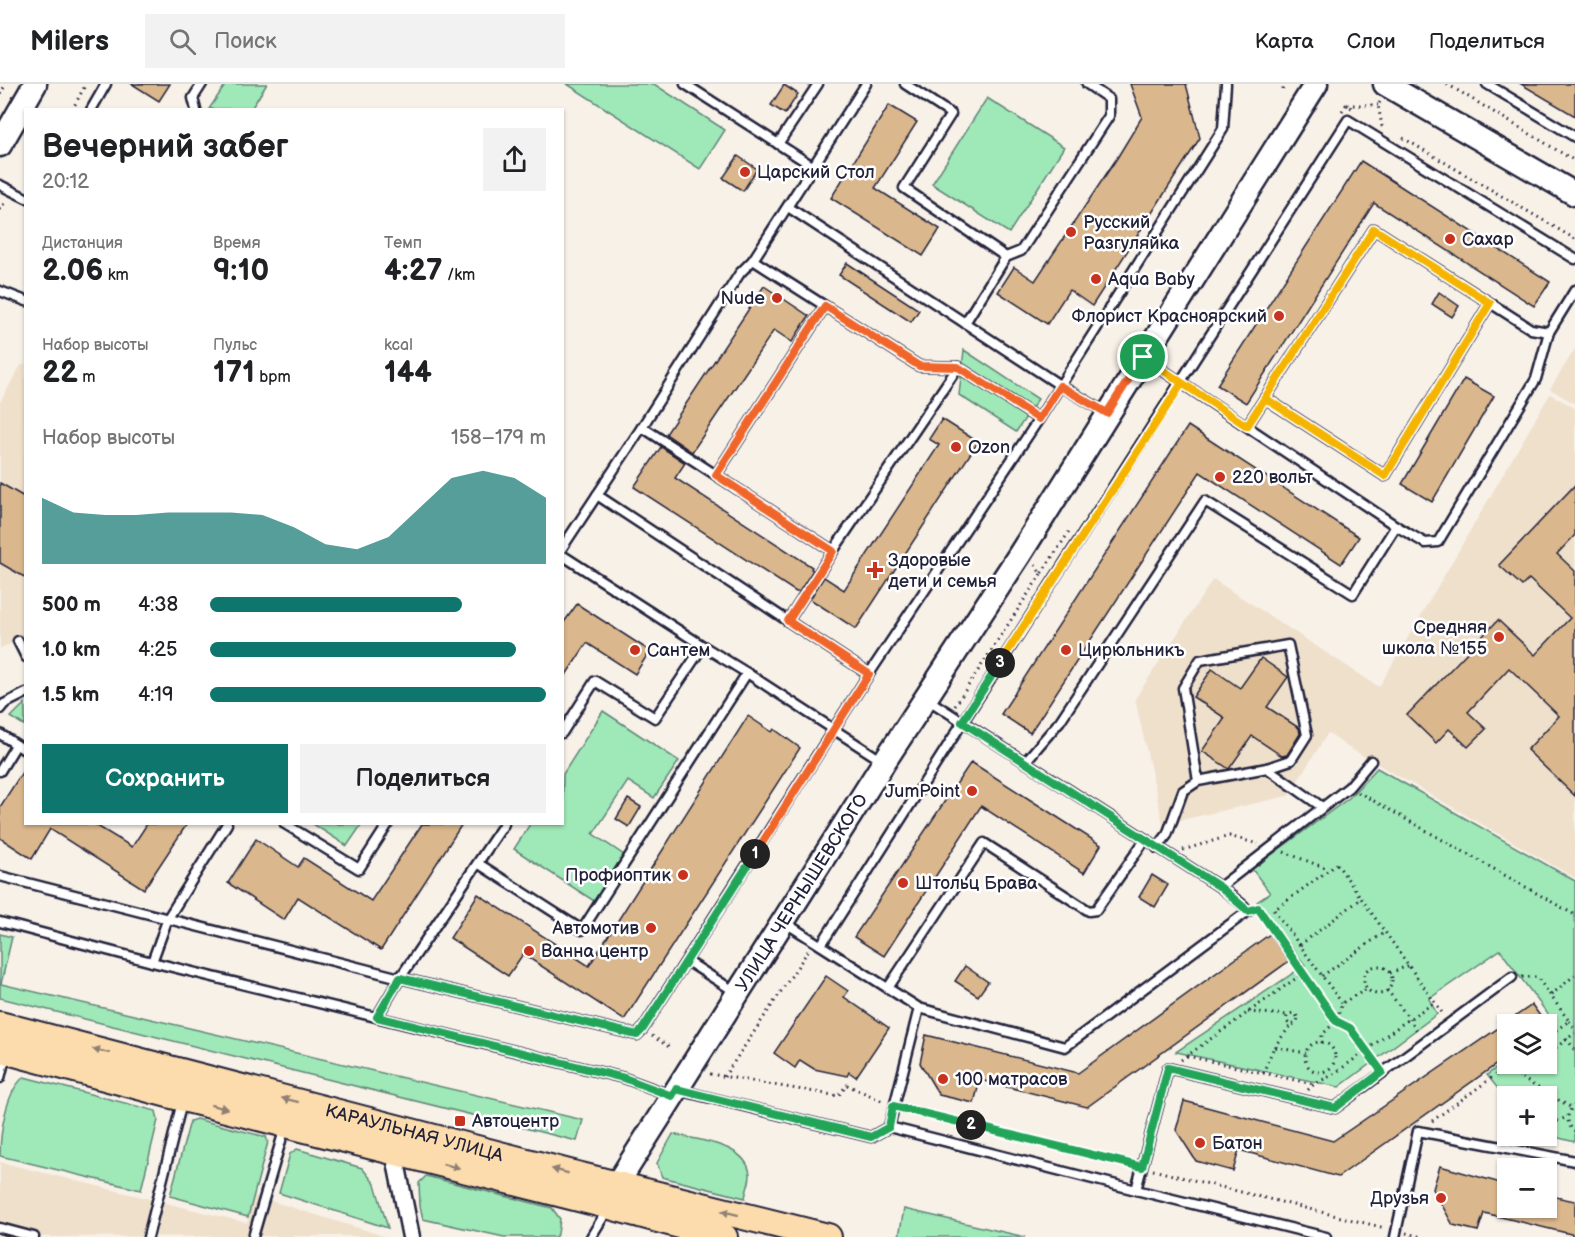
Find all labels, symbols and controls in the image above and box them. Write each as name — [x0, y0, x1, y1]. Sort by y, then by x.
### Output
search box — [145, 14, 565, 68]
text: Milers — [30, 25, 109, 58]
icon: search — [166, 25, 199, 58]
text: Поиск — [214, 28, 277, 55]
text: Карта — [1255, 29, 1314, 54]
text: Слои — [1347, 29, 1396, 54]
text: Поделиться — [1429, 29, 1545, 54]
text: Вечерний забег — [42, 127, 289, 167]
button: share — [483, 128, 546, 191]
place label: Царский Стол — [757, 162, 875, 183]
marker: Царский Стол — [738, 165, 752, 179]
text: 20:12 — [42, 170, 89, 194]
place label: Русский Разгуляйка — [1083, 212, 1180, 254]
marker: Русский Разгуляйка — [1064, 225, 1078, 239]
place label: Сахар — [1462, 229, 1514, 250]
marker: Сахар — [1443, 232, 1457, 246]
text: Дистанция — [42, 234, 123, 253]
text: Время — [213, 234, 261, 253]
text: Темп — [384, 234, 422, 253]
text: 2.06 — [42, 253, 103, 289]
text: 9:10 — [213, 253, 269, 289]
text: 4:27 — [384, 253, 443, 289]
text: km — [103, 266, 129, 285]
text: /km — [443, 266, 475, 285]
place label: Aqua Baby — [1108, 269, 1196, 290]
marker: Aqua Baby — [1089, 272, 1103, 286]
place label: Nude — [720, 288, 765, 309]
marker: Nude — [770, 291, 784, 305]
place label: Флорист Красноярский — [1071, 306, 1267, 327]
marker: Флорист Красноярский — [1272, 309, 1286, 323]
pin — [1117, 331, 1168, 382]
text: Набор высоты — [42, 336, 149, 355]
text: Пульс — [213, 336, 257, 355]
text: kcal — [384, 336, 413, 355]
icon: arrive — [1126, 340, 1159, 373]
text: 22 — [42, 355, 78, 391]
text: 171 — [213, 355, 255, 391]
text: 144 — [384, 355, 432, 391]
text: m — [78, 368, 96, 387]
text: bpm — [255, 368, 291, 387]
text: Набор высоты — [42, 426, 175, 450]
text: 158–179 m — [451, 426, 546, 450]
place label: Ozon — [968, 437, 1010, 458]
marker: Ozon — [949, 440, 963, 454]
place label: 220 вольт — [1232, 467, 1314, 488]
marker: 220 вольт — [1213, 470, 1227, 484]
place label: Здоровые дети и семья — [888, 550, 997, 592]
marker: Здоровые дети и семья — [866, 561, 884, 579]
text: 500 m — [42, 593, 101, 617]
text: 4:38 — [138, 593, 178, 617]
place label: Средняя школа №155 — [1382, 617, 1487, 659]
marker: Средняя школа №155 — [1492, 630, 1506, 644]
text: 1.0 km — [42, 638, 100, 662]
text: 4:25 — [138, 638, 178, 662]
place label: Сантем — [647, 640, 710, 661]
place label: Цирюльникъ — [1078, 640, 1184, 661]
marker: Сантем — [628, 643, 642, 657]
marker: Цирюльникъ — [1059, 643, 1073, 657]
pin: 3 — [985, 648, 1015, 678]
text: 3 — [995, 653, 1005, 672]
text: 1.5 km — [42, 683, 99, 707]
text: 4:19 — [138, 683, 174, 707]
button: Сохранить — [42, 744, 288, 813]
button: Поделиться — [300, 744, 546, 813]
place label: JumPoint — [885, 781, 960, 802]
marker: JumPoint — [965, 784, 979, 798]
street label: УЛИЦА ЧЕРНЫШЕВСКОГО — [732, 790, 872, 995]
pin: 1 — [740, 839, 770, 869]
text: 1 — [752, 844, 758, 863]
place label: Профиоптик — [565, 865, 671, 886]
marker: Профиоптик — [676, 868, 690, 882]
place label: Штольц Брава — [915, 873, 1038, 894]
marker: Штольц Брава — [896, 876, 910, 890]
place label: Автомотив — [552, 918, 640, 939]
marker: Автомотив — [644, 921, 658, 935]
place label: Ванна центр — [541, 941, 648, 962]
marker: Ванна центр — [522, 944, 536, 958]
map controls — [1497, 1014, 1557, 1218]
button: layers — [1497, 1014, 1557, 1074]
one-way arrow — [92, 1046, 110, 1055]
place label: 100 матрасов — [955, 1069, 1068, 1090]
marker: 100 матрасов — [936, 1072, 950, 1086]
button: + — [1497, 1086, 1557, 1146]
one-way arrow — [281, 1094, 299, 1104]
street label: КАРАУЛЬНАЯ УЛИЦА — [323, 1100, 505, 1166]
one-way arrow — [210, 1103, 228, 1113]
pin: 2 — [956, 1110, 986, 1140]
place label: Автоцентр — [471, 1111, 559, 1132]
marker: Автоцентр — [453, 1114, 467, 1128]
text: 2 — [966, 1115, 976, 1134]
place label: Батон — [1212, 1133, 1263, 1154]
marker: Батон — [1193, 1136, 1207, 1150]
button: − — [1497, 1158, 1557, 1218]
one-way arrow — [442, 1161, 460, 1171]
one-way arrow — [551, 1165, 569, 1175]
place label: Друзья — [1370, 1188, 1429, 1209]
marker: Друзья — [1434, 1191, 1448, 1205]
one-way arrow — [721, 1207, 740, 1217]

